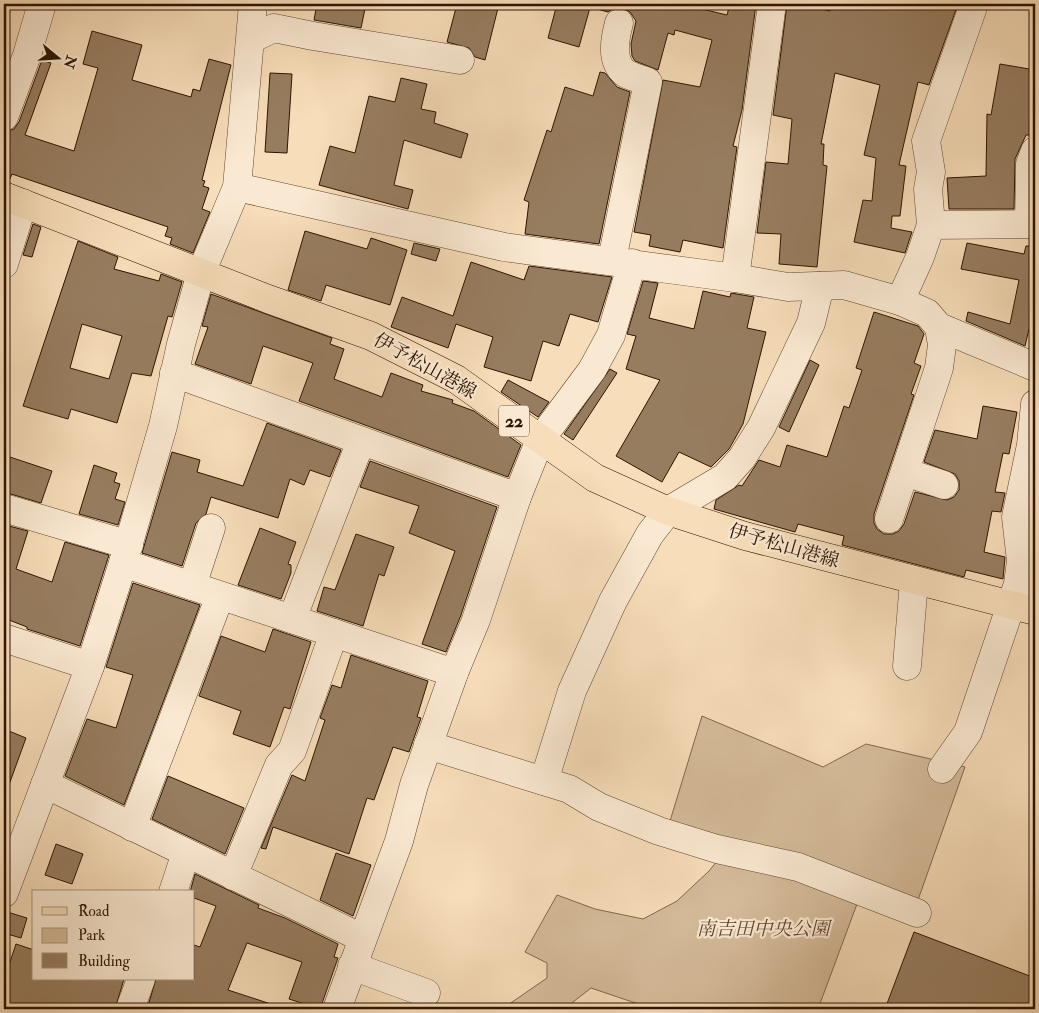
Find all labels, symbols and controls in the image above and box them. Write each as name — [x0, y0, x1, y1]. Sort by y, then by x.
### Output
north arrow — [32, 32, 82, 82]
text: N — [60, 52, 80, 71]
street label: 伊予松山港線 — [369, 328, 481, 404]
road number: 22 — [499, 406, 529, 436]
street label: 伊予松山港線 — [726, 519, 842, 573]
legend — [32, 890, 195, 980]
text: Road — [78, 902, 110, 921]
park label: 南吉田中央公園 — [696, 917, 832, 941]
text: Park — [78, 926, 105, 945]
text: Building — [78, 952, 130, 971]

